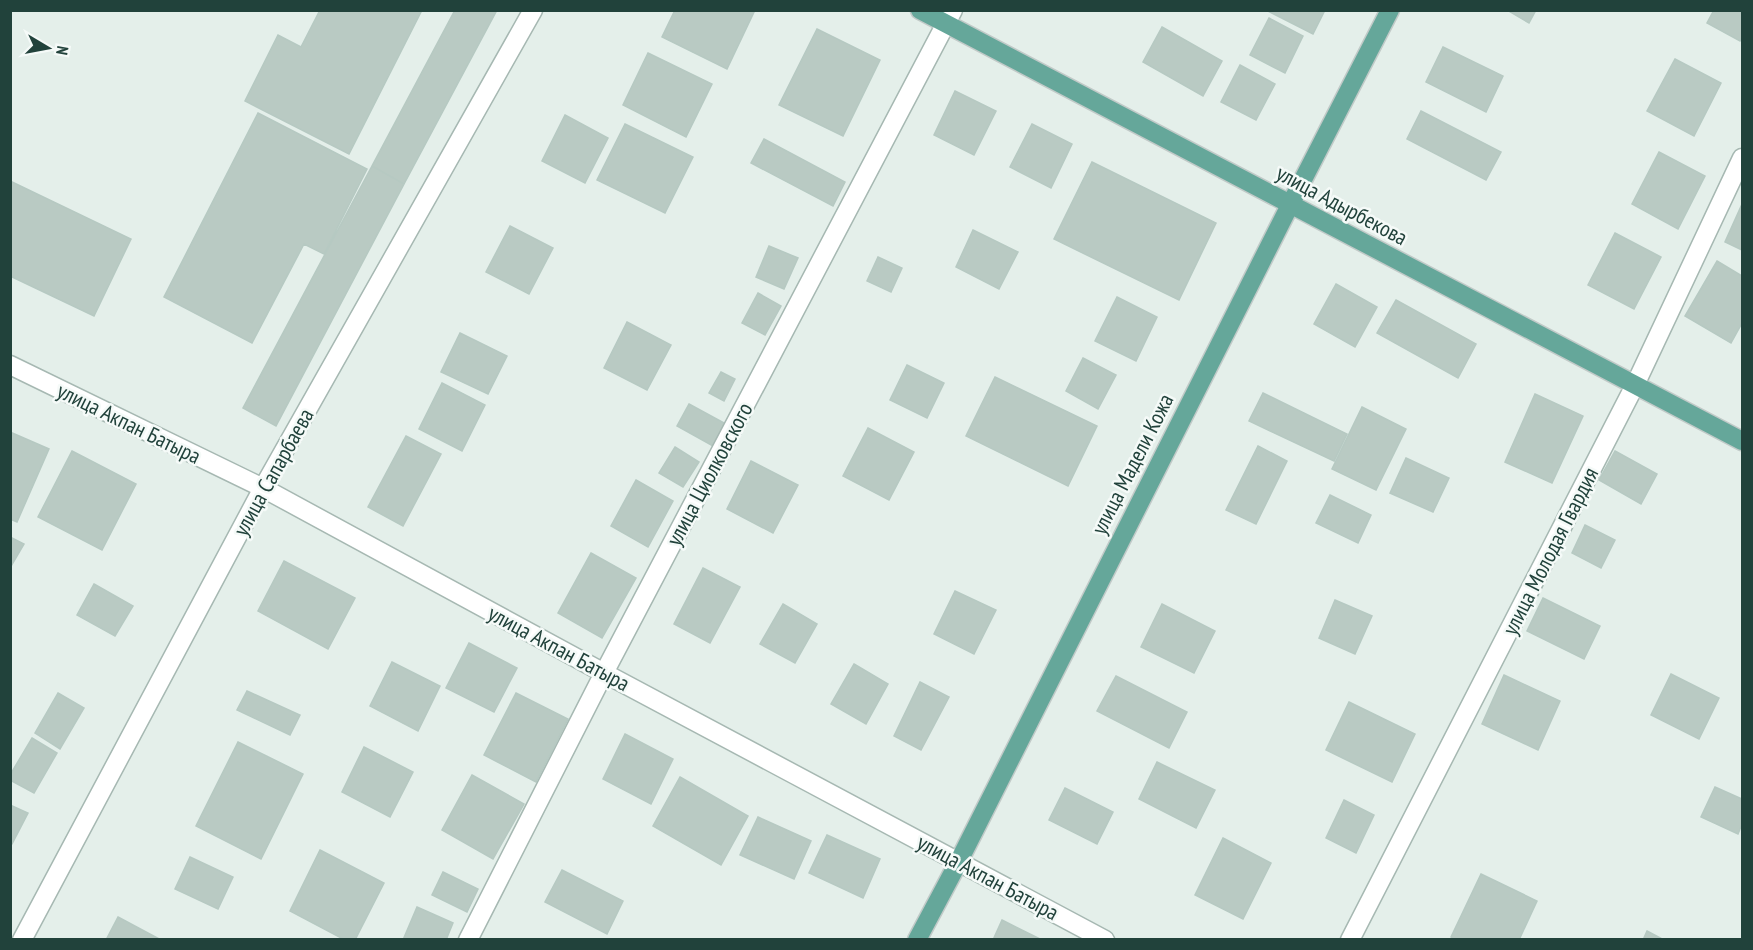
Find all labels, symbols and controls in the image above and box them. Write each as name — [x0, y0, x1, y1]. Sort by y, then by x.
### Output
north arrow — [18, 18, 78, 78]
text: N — [52, 45, 73, 57]
street label: улица Адырбекова — [1272, 159, 1412, 251]
street label: улица Акпан Батыра — [53, 376, 205, 470]
street label: улица Мадели Кожа — [1085, 389, 1179, 539]
street label: улица Циолковского — [660, 398, 758, 550]
street label: улица Сапарбаева — [226, 403, 320, 541]
street label: улица Молодая Гвардия — [1496, 463, 1604, 639]
street label: улица Акпан Батыра — [483, 599, 635, 697]
street label: улица Акпан Батыра — [912, 828, 1064, 926]

